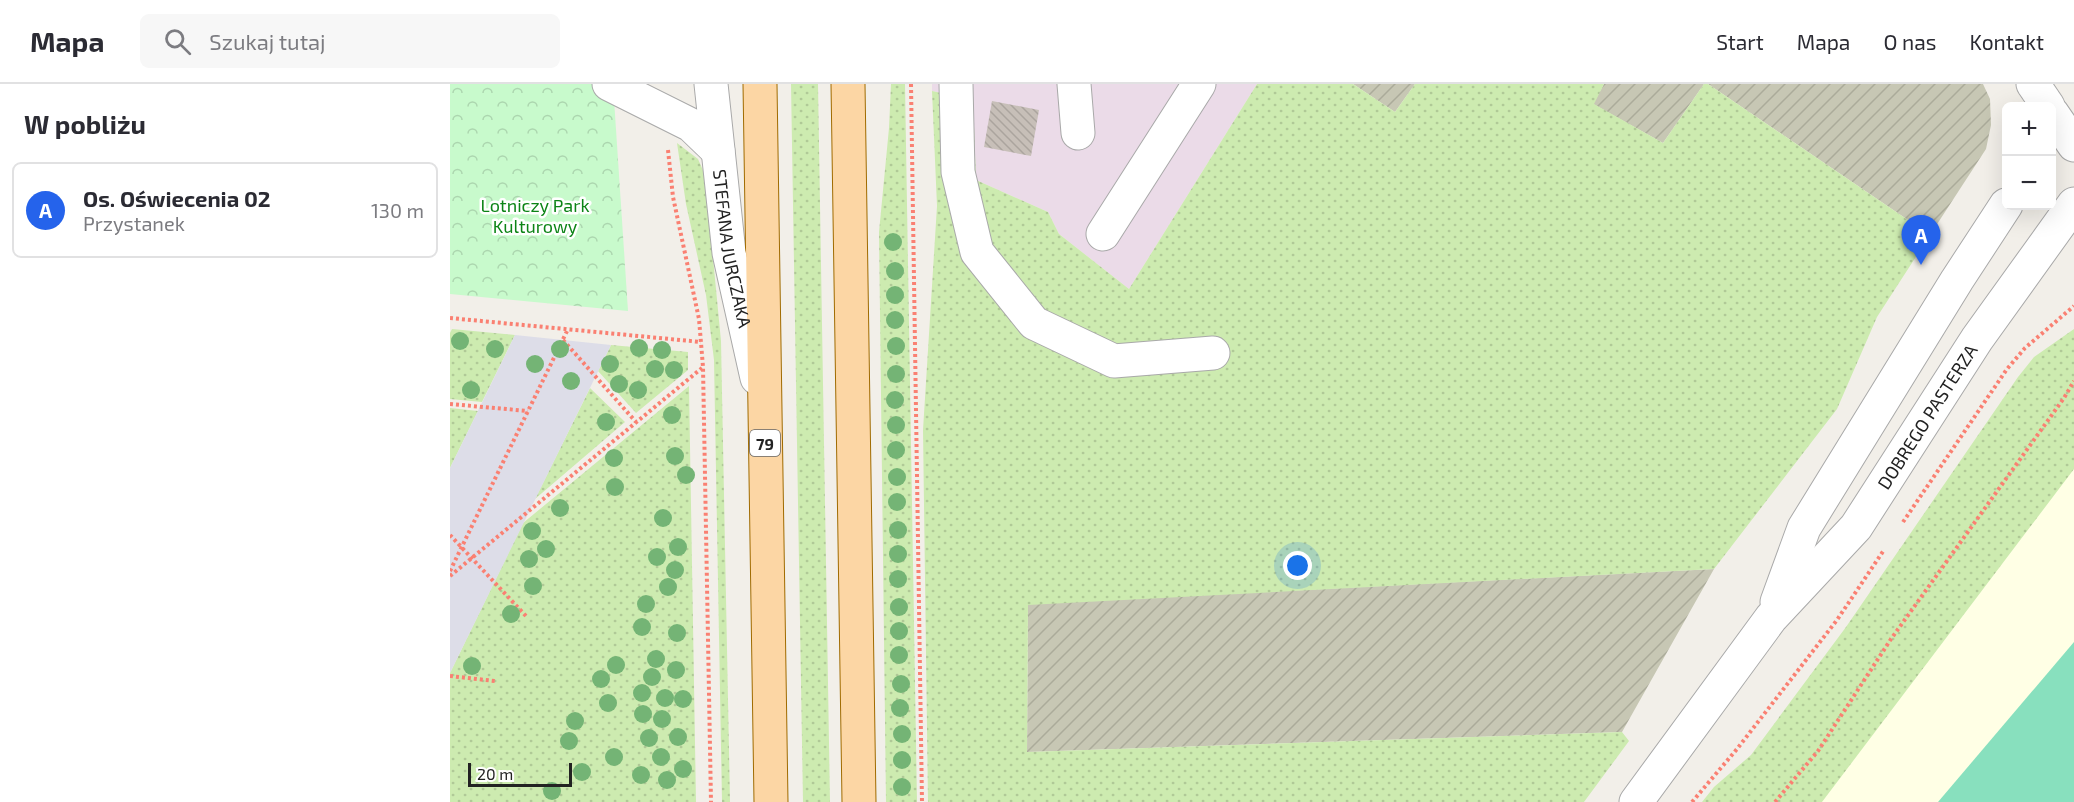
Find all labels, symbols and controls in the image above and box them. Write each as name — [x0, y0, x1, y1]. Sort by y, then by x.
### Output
search box — [140, 14, 560, 68]
text: Mapa — [30, 24, 104, 58]
icon: search — [161, 25, 194, 58]
text: Szukaj tutaj — [209, 28, 326, 54]
text: Start — [1716, 29, 1764, 54]
text: Mapa — [1797, 29, 1850, 54]
text: O nas — [1883, 29, 1937, 54]
text: Kontakt — [1970, 29, 2044, 54]
map controls — [2002, 102, 2056, 210]
button: + — [2002, 102, 2056, 156]
text: W pobliżu — [24, 108, 146, 139]
button: − — [2002, 156, 2056, 210]
street label: STEFANA JURCZAKA — [709, 168, 757, 331]
text: Os. Oświecenia 02 — [83, 185, 271, 211]
park label: Lotniczy Park Kulturowy — [480, 194, 590, 237]
text: A — [39, 198, 52, 222]
text: 130 m — [371, 198, 424, 222]
text: Przystanek — [83, 211, 185, 235]
pin: A — [1902, 216, 1940, 265]
street label: DOBREGO PASTERZA — [1872, 339, 1982, 493]
road number: 79 — [750, 430, 780, 456]
your location — [1283, 551, 1312, 580]
scale bar — [468, 760, 572, 788]
text: 20 m — [477, 764, 513, 783]

